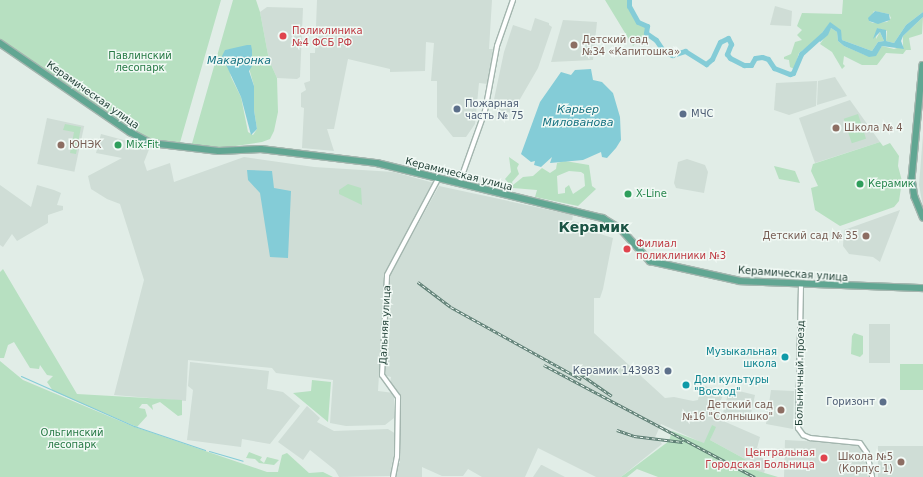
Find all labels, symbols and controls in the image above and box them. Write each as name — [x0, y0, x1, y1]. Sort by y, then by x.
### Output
place label: Поликлиника №4 ФСБ РФ — [292, 24, 363, 48]
marker: Поликлиника №4 ФСБ РФ — [277, 30, 289, 42]
place label: Детский сад №34 «Капитошка» — [582, 33, 680, 56]
marker: Детский сад №34 «Капитошка» — [569, 40, 579, 50]
park label: Павлинский лесопарк — [108, 49, 172, 72]
water label: Макаронка — [207, 54, 271, 68]
street label: Керамическая улица — [44, 58, 142, 132]
place label: Пожарная часть № 75 — [465, 97, 524, 120]
marker: Пожарная часть № 75 — [452, 104, 462, 114]
water label: Карьер Милованова — [543, 104, 613, 130]
place label: МЧС — [691, 108, 713, 120]
marker: МЧС — [678, 109, 688, 119]
place label: Школа № 4 — [844, 122, 902, 134]
marker: Школа № 4 — [831, 123, 841, 133]
place label: ЮНЭК — [69, 139, 101, 151]
place label: Mix-Fit — [126, 139, 159, 151]
marker: ЮНЭК — [56, 140, 66, 150]
marker: Mix-Fit — [113, 140, 123, 150]
street label: Керамическая улица — [404, 155, 514, 193]
place label: Керамик — [868, 178, 914, 190]
marker: Керамик — [855, 179, 865, 189]
place label: X-Line — [636, 188, 667, 200]
marker: X-Line — [623, 189, 633, 199]
district label: Керамик — [558, 219, 630, 235]
place label: Детский сад № 35 — [762, 230, 858, 242]
marker: Детский сад № 35 — [861, 231, 871, 241]
place label: Филиал поликлиники №3 — [636, 237, 726, 260]
marker: Филиал поликлиники №3 — [621, 243, 633, 255]
street label: Керамическая улица — [737, 264, 849, 284]
street label: Дальняя улица — [377, 285, 393, 365]
street label: Больничный проезд — [793, 320, 807, 426]
place label: Музыкальная школа — [706, 345, 777, 368]
marker: Музыкальная школа — [780, 352, 790, 362]
place label: Керамик 143983 — [573, 365, 660, 377]
marker: Керамик 143983 — [663, 366, 673, 376]
place label: Дом культуры "Восход" — [694, 373, 769, 396]
marker: Дом культуры "Восход" — [681, 380, 691, 390]
place label: Горизонт — [826, 396, 875, 408]
marker: Горизонт — [878, 397, 888, 407]
place label: Детский сад №16 "Солнышко" — [682, 398, 773, 422]
marker: Детский сад №16 "Солнышко" — [776, 405, 786, 415]
park label: Ольгинский лесопарк — [41, 426, 103, 450]
place label: Центральная Городская Больница — [705, 446, 815, 470]
place label: Школа №5 (Корпус 1) — [838, 450, 893, 474]
marker: Центральная Городская Больница — [818, 452, 830, 464]
marker: Школа №5 (Корпус 1) — [896, 457, 906, 467]

